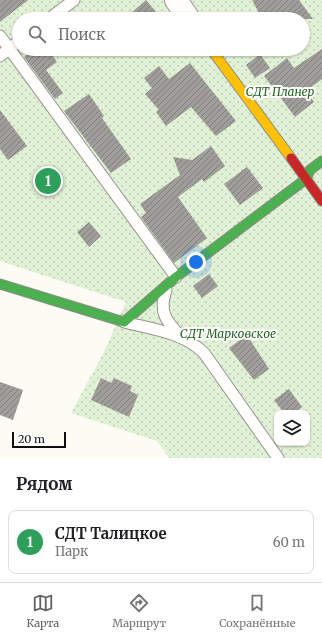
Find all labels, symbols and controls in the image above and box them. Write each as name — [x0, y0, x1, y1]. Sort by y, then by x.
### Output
search box — [12, 12, 310, 56]
icon: search — [26, 23, 48, 45]
text: Поиск — [58, 25, 105, 44]
park label: СДТ Планер — [246, 84, 315, 99]
pin: 1 — [35, 166, 61, 196]
your location — [186, 252, 206, 272]
park label: СДТ Марковское — [180, 326, 276, 341]
map controls — [274, 410, 310, 446]
button: layers — [274, 410, 310, 446]
scale bar — [12, 430, 66, 449]
text: 20 m — [18, 432, 45, 446]
text: Рядом — [16, 473, 72, 495]
text: СДТ Талицкое — [55, 524, 167, 543]
text: 1 — [27, 534, 33, 551]
text: 60 m — [273, 534, 305, 551]
text: Парк — [55, 543, 88, 560]
tab: Карта — [27, 592, 59, 630]
tab: Маршрут — [112, 592, 166, 630]
tab: Сохранённые — [219, 592, 295, 630]

